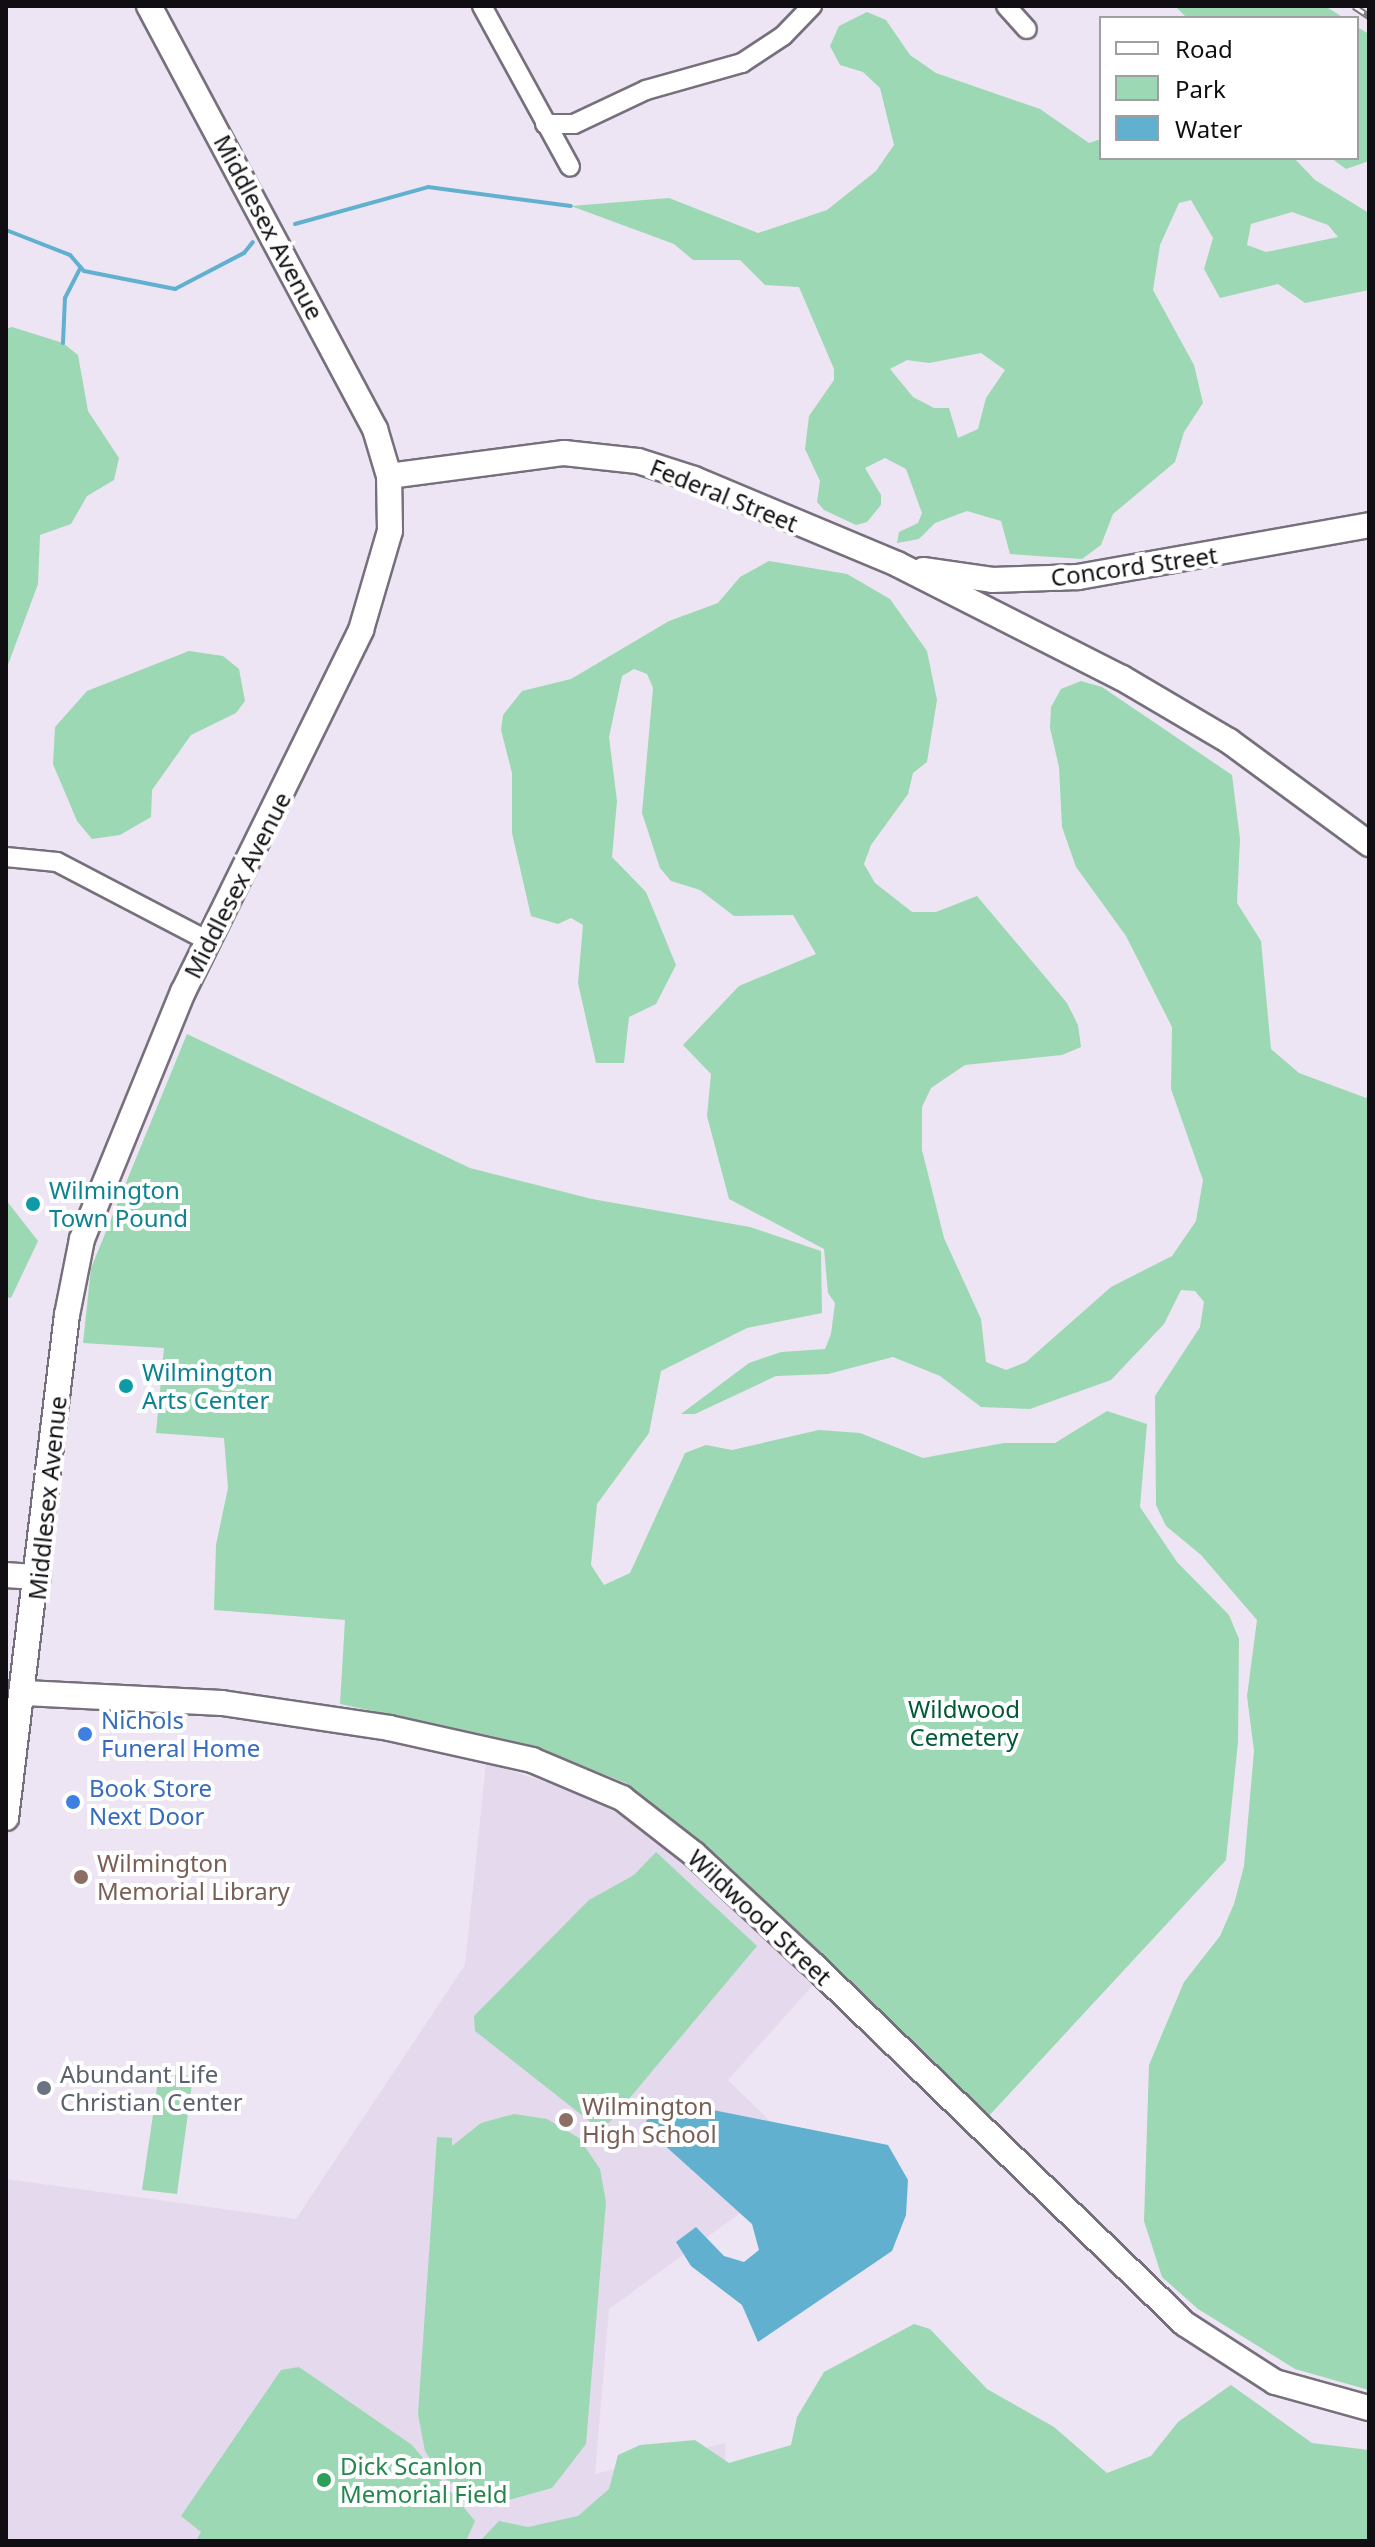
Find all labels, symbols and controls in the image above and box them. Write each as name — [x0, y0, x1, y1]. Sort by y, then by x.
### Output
legend — [1099, 16, 1359, 160]
text: Road — [1175, 32, 1233, 65]
text: Park — [1175, 72, 1226, 105]
text: Water — [1175, 112, 1242, 145]
street label: Middlesex Avenue — [208, 130, 330, 324]
street label: Federal Street — [646, 452, 802, 538]
street label: Concord Street — [1049, 540, 1219, 592]
street label: Middlesex Avenue — [178, 787, 296, 983]
place label: Wilmington Town Pound — [49, 1176, 188, 1232]
marker: Wilmington Town Pound — [24, 1195, 42, 1213]
place label: Wilmington Arts Center — [142, 1358, 273, 1414]
marker: Wilmington Arts Center — [117, 1377, 135, 1395]
street label: Middlesex Avenue — [22, 1395, 72, 1601]
park label: Wildwood Cemetery — [908, 1695, 1020, 1751]
place label: Nichols Funeral Home — [101, 1706, 260, 1762]
marker: Nichols Funeral Home — [76, 1725, 94, 1743]
place label: Book Store Next Door — [89, 1774, 212, 1830]
marker: Book Store Next Door — [64, 1793, 82, 1811]
street label: Wildwood Street — [682, 1843, 838, 1991]
place label: Wilmington Memorial Library — [97, 1849, 290, 1905]
marker: Wilmington Memorial Library — [72, 1868, 90, 1886]
place label: Abundant Life Christian Center — [60, 2060, 243, 2116]
marker: Abundant Life Christian Center — [35, 2079, 53, 2097]
place label: Wilmington High School — [582, 2092, 717, 2148]
marker: Wilmington High School — [557, 2111, 575, 2129]
place label: Dick Scanlon Memorial Field — [340, 2452, 507, 2508]
marker: Dick Scanlon Memorial Field — [315, 2471, 333, 2489]

